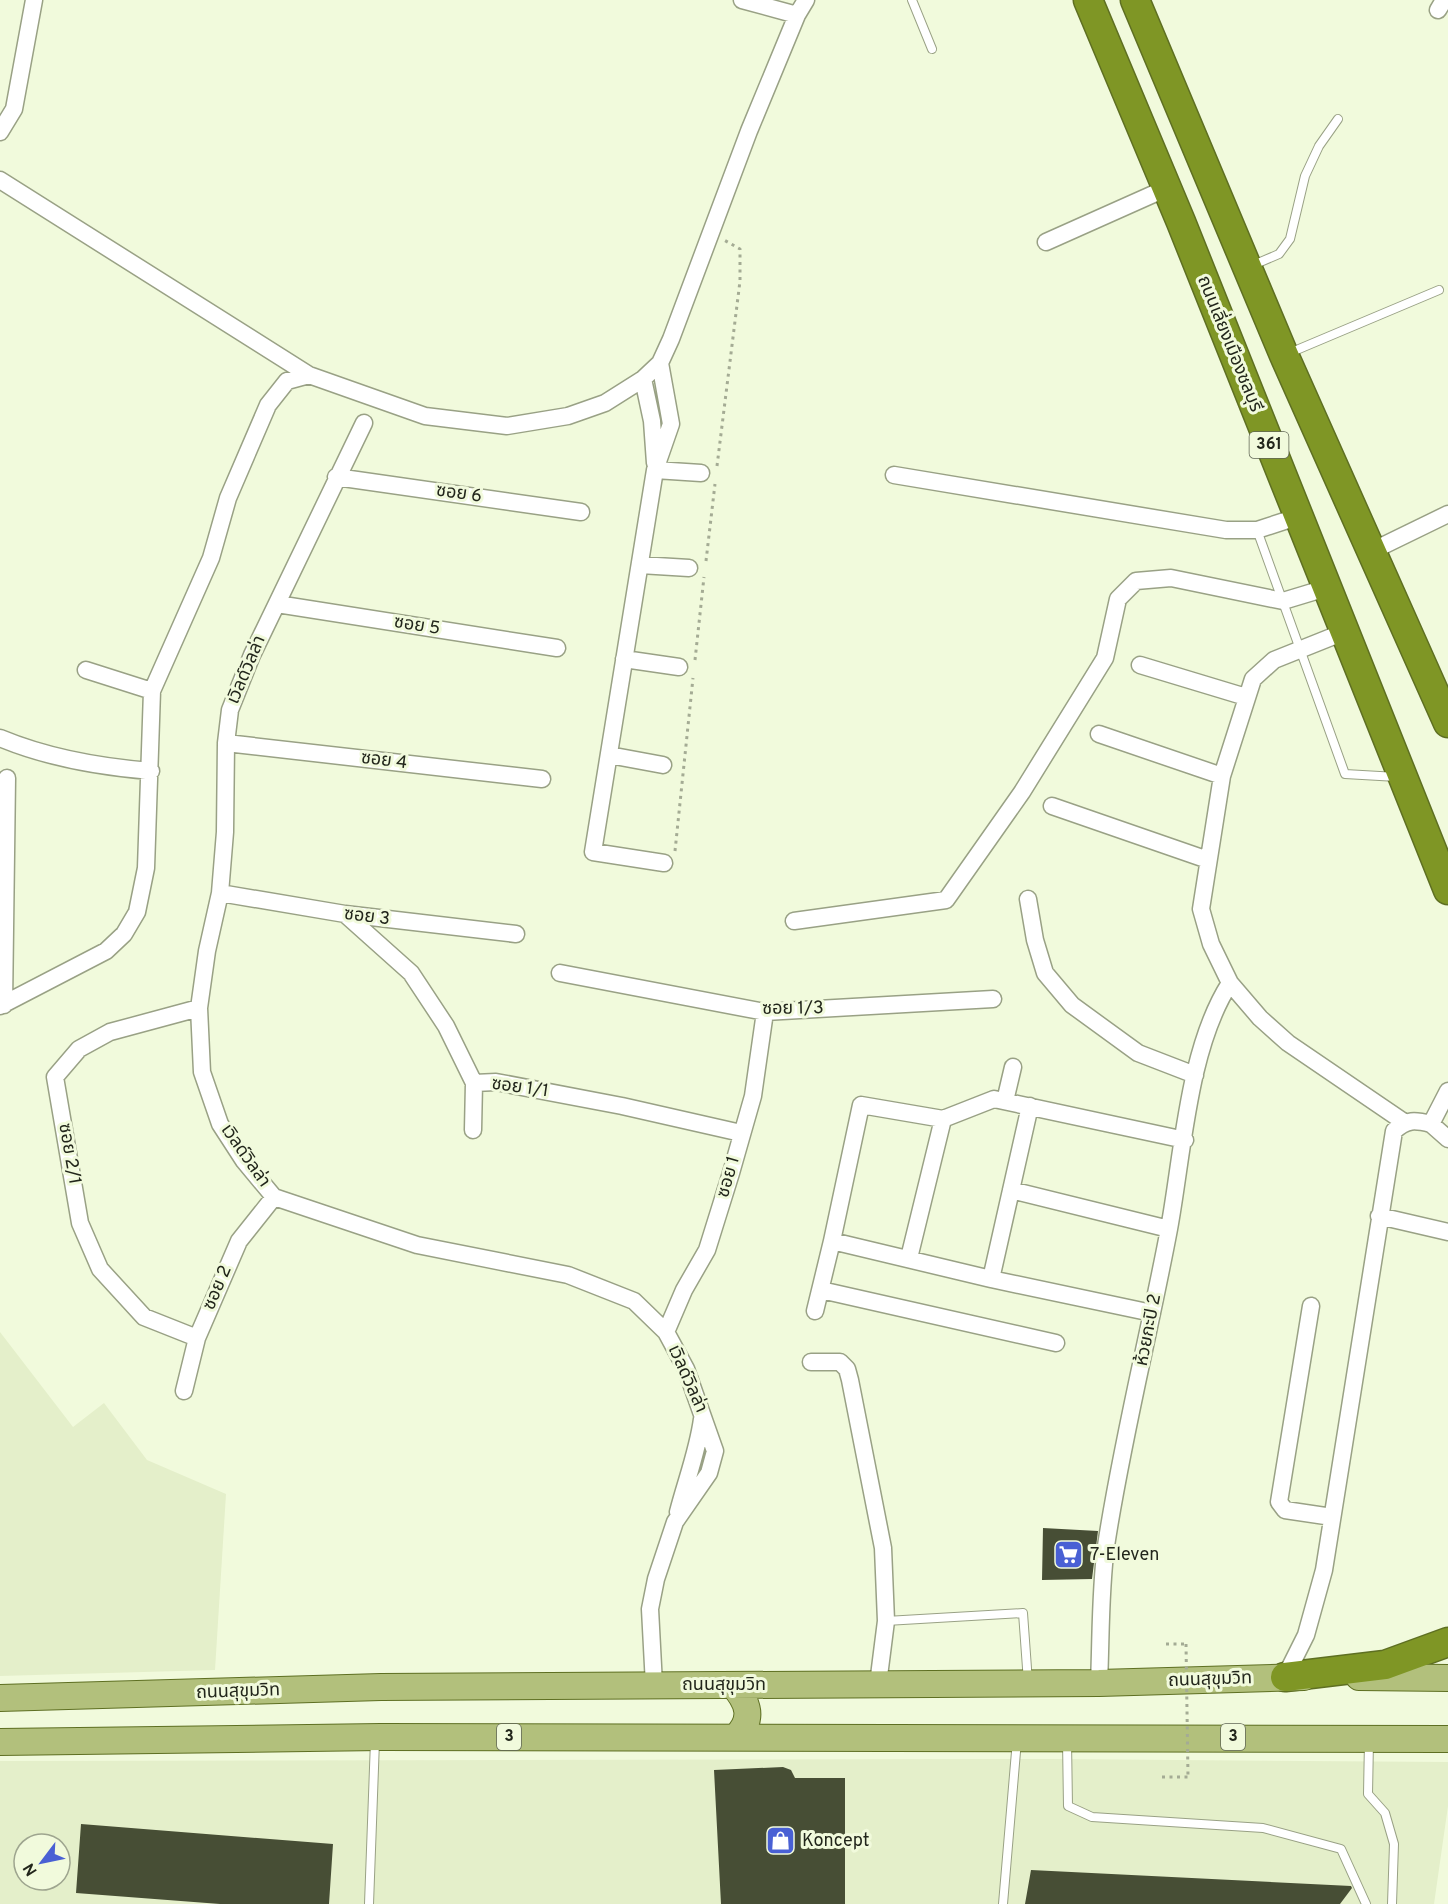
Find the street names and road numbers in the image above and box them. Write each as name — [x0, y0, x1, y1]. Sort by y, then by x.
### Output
street label: ถนนเลี่ยงเมืองชลบุรี — [1191, 271, 1270, 416]
road number: 361 — [1250, 432, 1288, 458]
street label: ซอย 6 — [435, 479, 483, 509]
street label: ซอย 5 — [392, 611, 442, 641]
street label: เวิลด์วิลล่า — [222, 632, 272, 708]
street label: ซอย 4 — [360, 747, 408, 775]
street label: ซอย 3 — [343, 903, 391, 931]
street label: ซอย 1/3 — [762, 997, 824, 1021]
street label: ซอย 1/1 — [490, 1073, 550, 1103]
street label: เวิลด์วิลล่า — [215, 1120, 275, 1192]
street label: ซอย 2/1 — [52, 1122, 86, 1186]
street label: ซอย 1 — [712, 1154, 746, 1200]
street label: ซอย 2 — [198, 1262, 238, 1314]
street label: ห้วยกะปิ 2 — [1131, 1292, 1167, 1368]
street label: เวิลด์วิลล่า — [662, 1341, 712, 1417]
street label: ถนนสุขุมวิท — [1168, 1667, 1252, 1693]
street label: ถนนสุขุมวิท — [682, 1674, 766, 1697]
street label: ถนนสุขุมวิท — [196, 1679, 280, 1705]
road number: 3 — [497, 1724, 521, 1750]
road number: 3 — [1221, 1724, 1245, 1750]

